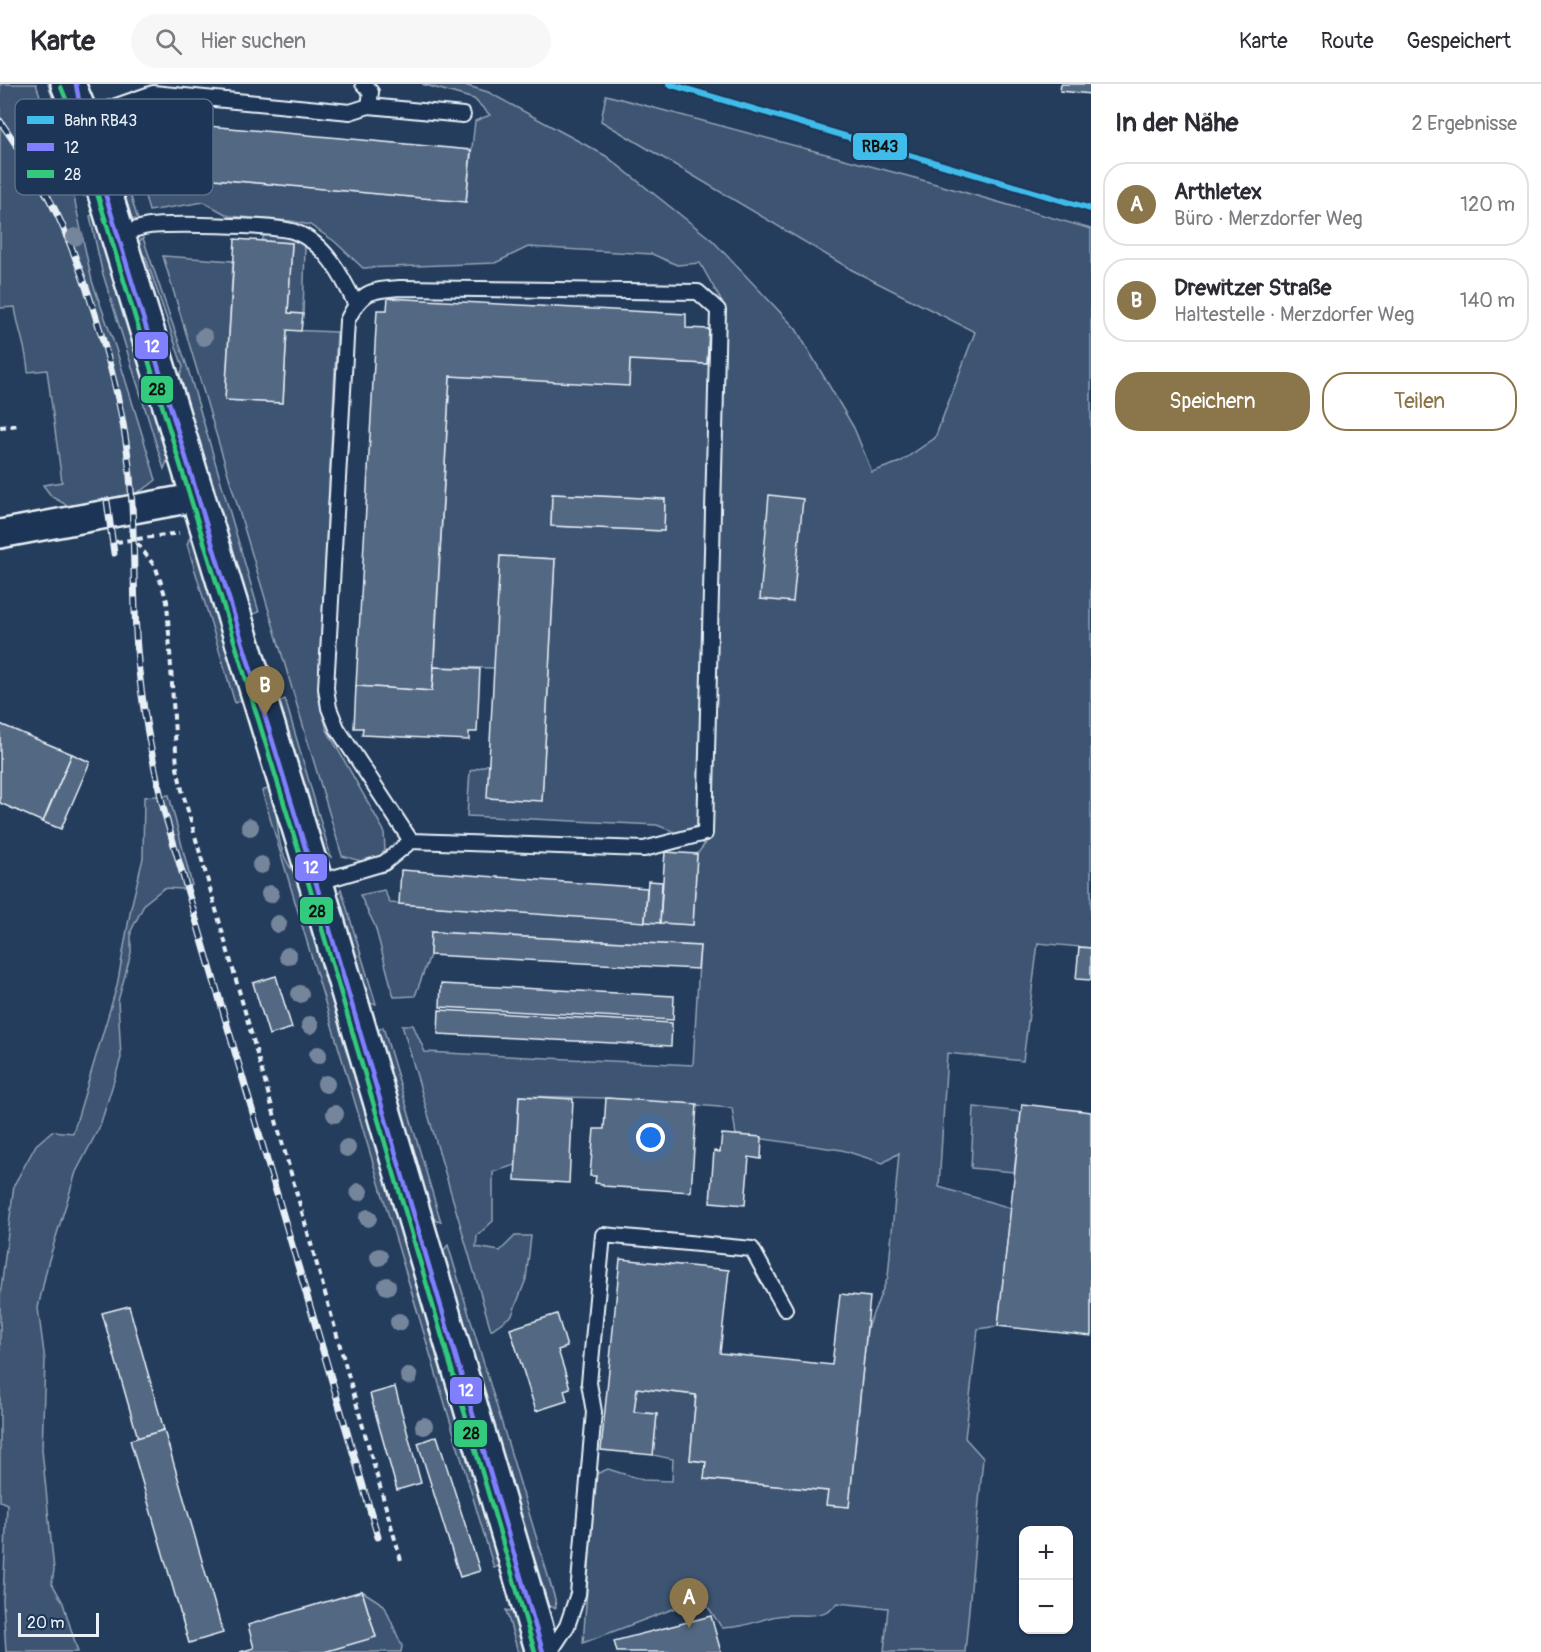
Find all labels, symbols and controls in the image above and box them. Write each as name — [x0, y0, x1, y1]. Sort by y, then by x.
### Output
search box — [131, 14, 551, 68]
text: Karte — [30, 24, 95, 59]
icon: search — [152, 25, 185, 58]
text: Hier suchen — [200, 27, 306, 55]
text: Karte — [1239, 28, 1288, 55]
text: Route — [1321, 28, 1374, 55]
text: Gespeichert — [1407, 28, 1511, 55]
legend — [15, 99, 213, 195]
text: In der Nähe — [1115, 107, 1238, 139]
text: Bahn RB43 — [64, 111, 137, 131]
text: 2 Ergebnisse — [1412, 111, 1517, 136]
line badge: RB43 — [852, 132, 908, 161]
text: RB43 — [862, 137, 898, 157]
text: 12 — [64, 138, 79, 158]
text: 28 — [64, 165, 81, 185]
text: Arthletex — [1174, 178, 1262, 206]
text: A — [1130, 192, 1143, 217]
text: 120 m — [1460, 192, 1515, 217]
text: Büro · Merzdorfer Weg — [1174, 206, 1363, 231]
text: Drewitzer Straße — [1174, 274, 1331, 302]
text: B — [1131, 288, 1142, 313]
text: 140 m — [1460, 288, 1515, 313]
text: Haltestelle · Merzdorfer Weg — [1174, 302, 1414, 327]
line badge: 12 — [134, 331, 169, 360]
text: 12 — [144, 337, 160, 357]
button: Speichern — [1115, 372, 1310, 431]
button: Teilen — [1322, 372, 1517, 431]
line badge: 28 — [140, 375, 174, 404]
text: 28 — [148, 380, 166, 400]
pin: B — [246, 666, 284, 716]
line badge: 12 — [294, 853, 328, 882]
text: 12 — [303, 858, 319, 878]
line badge: 28 — [299, 896, 334, 925]
text: 28 — [308, 902, 326, 922]
your location — [636, 1123, 665, 1152]
line badge: 12 — [449, 1376, 483, 1405]
text: 12 — [458, 1381, 474, 1401]
line badge: 28 — [453, 1419, 488, 1448]
text: 28 — [462, 1424, 480, 1444]
map controls — [1019, 1526, 1073, 1634]
button: + — [1019, 1526, 1073, 1580]
pin: A — [670, 1578, 708, 1628]
button: − — [1019, 1580, 1073, 1634]
scale bar — [18, 1610, 99, 1638]
text: 20 m — [27, 1613, 65, 1633]

